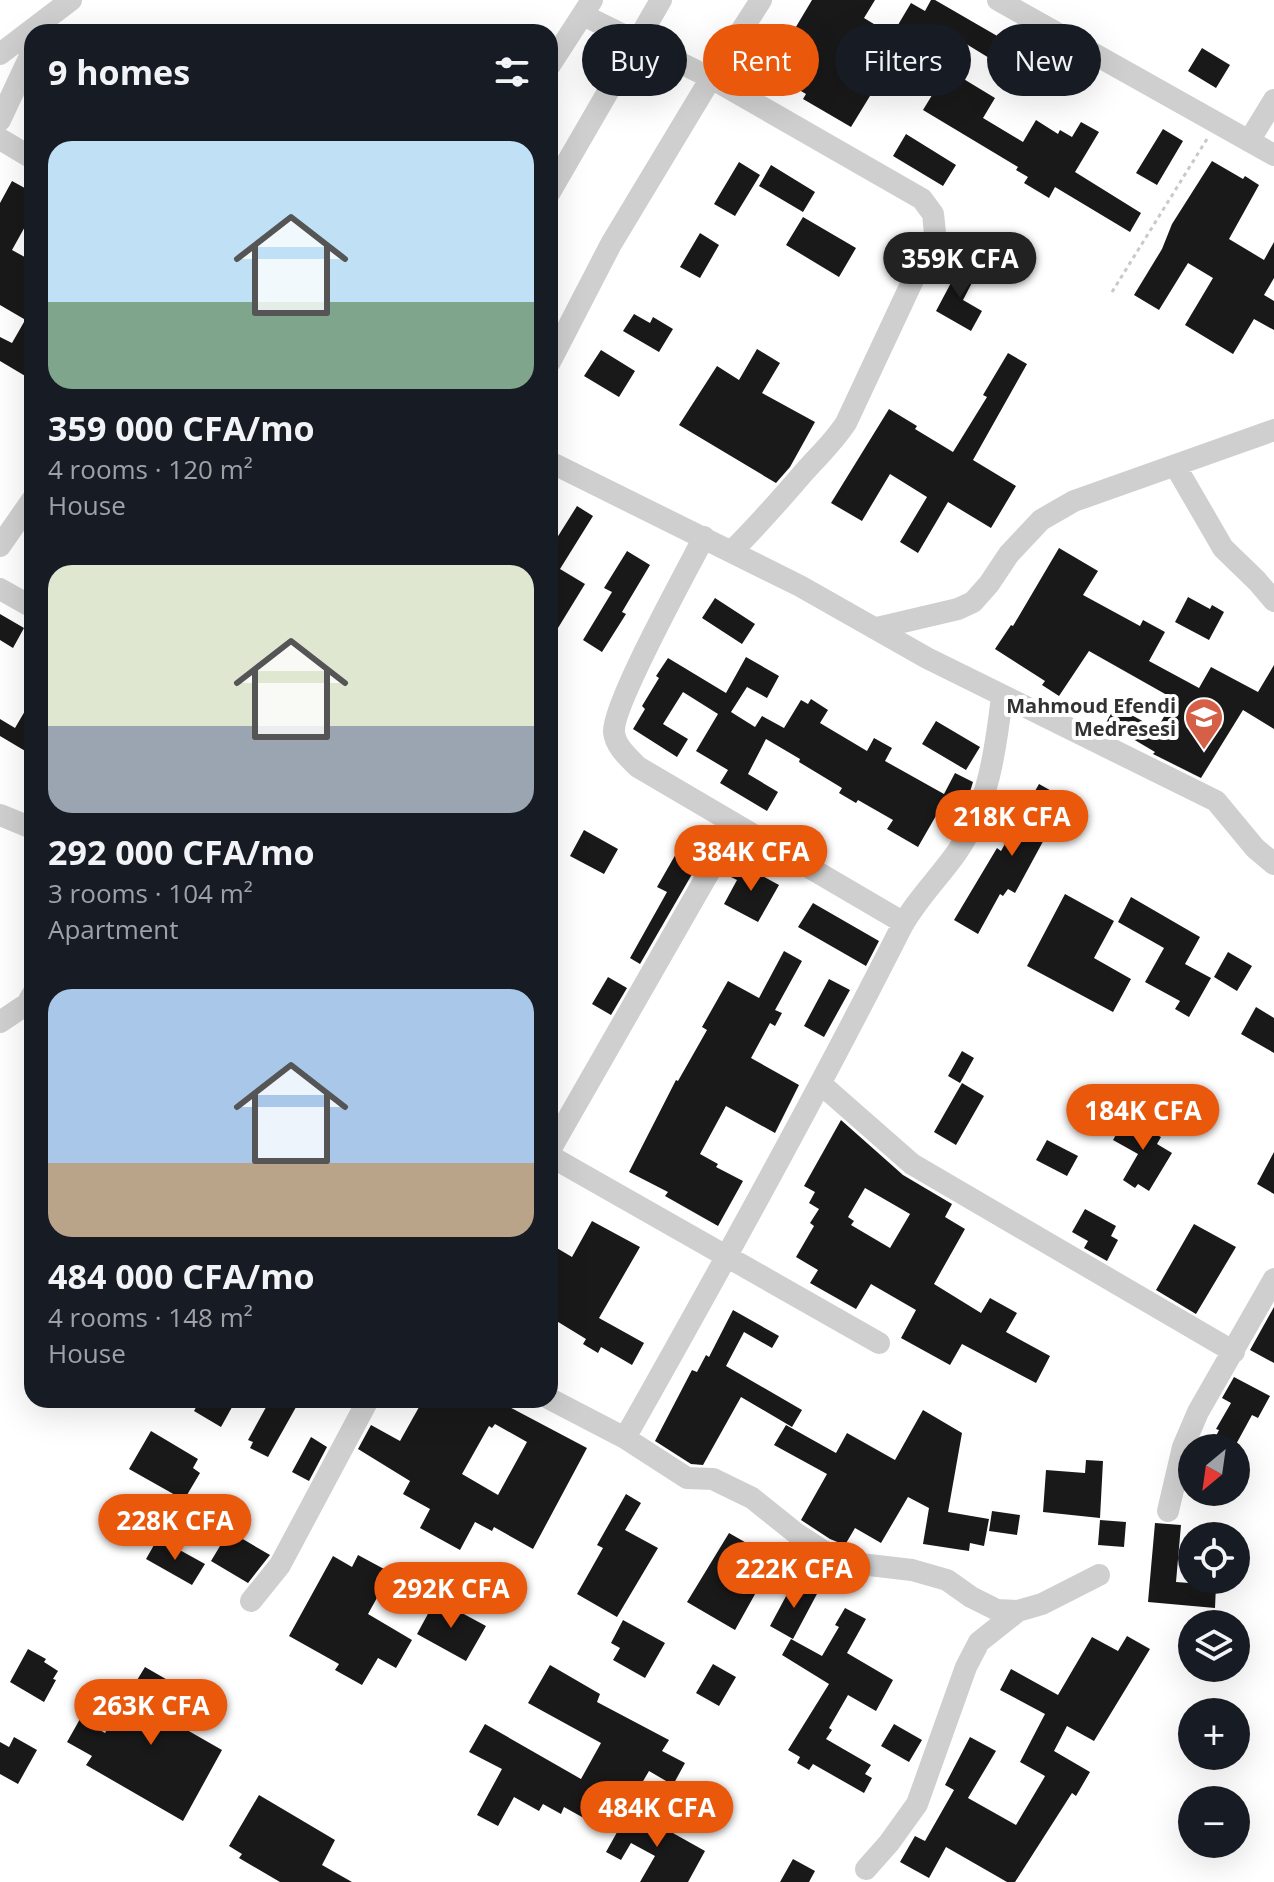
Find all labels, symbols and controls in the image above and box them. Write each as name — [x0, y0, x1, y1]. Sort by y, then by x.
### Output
chip: Buy — [582, 24, 687, 96]
chip: Rent — [703, 24, 819, 96]
chip: Filters — [835, 24, 971, 96]
chip: New — [987, 24, 1101, 96]
text: 9 homes — [48, 49, 190, 95]
icon: filters — [490, 50, 534, 94]
icon: home — [219, 193, 363, 337]
pin: 359K CFA — [877, 232, 1043, 300]
text: 359K CFA — [901, 240, 1019, 276]
text: 359 000 CFA/mo — [48, 405, 315, 451]
text: 4 rooms · 120 m² — [48, 451, 253, 487]
text: House — [48, 487, 126, 523]
icon: home — [219, 617, 363, 761]
place label: Mahmoud Efendi Medresesi — [1006, 692, 1176, 742]
school or university icon: Mahmoud Efendi Medresesi — [1183, 696, 1225, 751]
pin: 218K CFA — [929, 790, 1095, 858]
text: 218K CFA — [953, 798, 1071, 834]
pin: 384K CFA — [668, 825, 834, 893]
text: 292 000 CFA/mo — [48, 829, 315, 875]
text: 384K CFA — [692, 833, 810, 869]
text: 3 rooms · 104 m² — [48, 875, 253, 911]
text: Apartment — [48, 911, 179, 947]
icon: home — [219, 1041, 363, 1185]
pin: 184K CFA — [1060, 1084, 1226, 1152]
text: 184K CFA — [1084, 1092, 1202, 1128]
text: 484 000 CFA/mo — [48, 1253, 315, 1299]
text: 4 rooms · 148 m² — [48, 1299, 253, 1335]
text: House — [48, 1335, 126, 1371]
north arrow — [1178, 1434, 1250, 1506]
map controls — [1178, 1434, 1250, 1858]
pin: 228K CFA — [92, 1494, 258, 1562]
text: 228K CFA — [116, 1502, 234, 1538]
button: locate — [1178, 1522, 1250, 1594]
pin: 222K CFA — [711, 1542, 877, 1610]
text: 222K CFA — [735, 1550, 853, 1586]
pin: 292K CFA — [368, 1562, 534, 1630]
text: 292K CFA — [392, 1570, 510, 1606]
button: layers — [1178, 1610, 1250, 1682]
pin: 263K CFA — [68, 1679, 234, 1747]
text: 263K CFA — [92, 1687, 210, 1723]
button: + — [1178, 1698, 1250, 1770]
pin: 484K CFA — [574, 1781, 740, 1849]
button: − — [1178, 1786, 1250, 1858]
text: 484K CFA — [598, 1789, 716, 1825]

